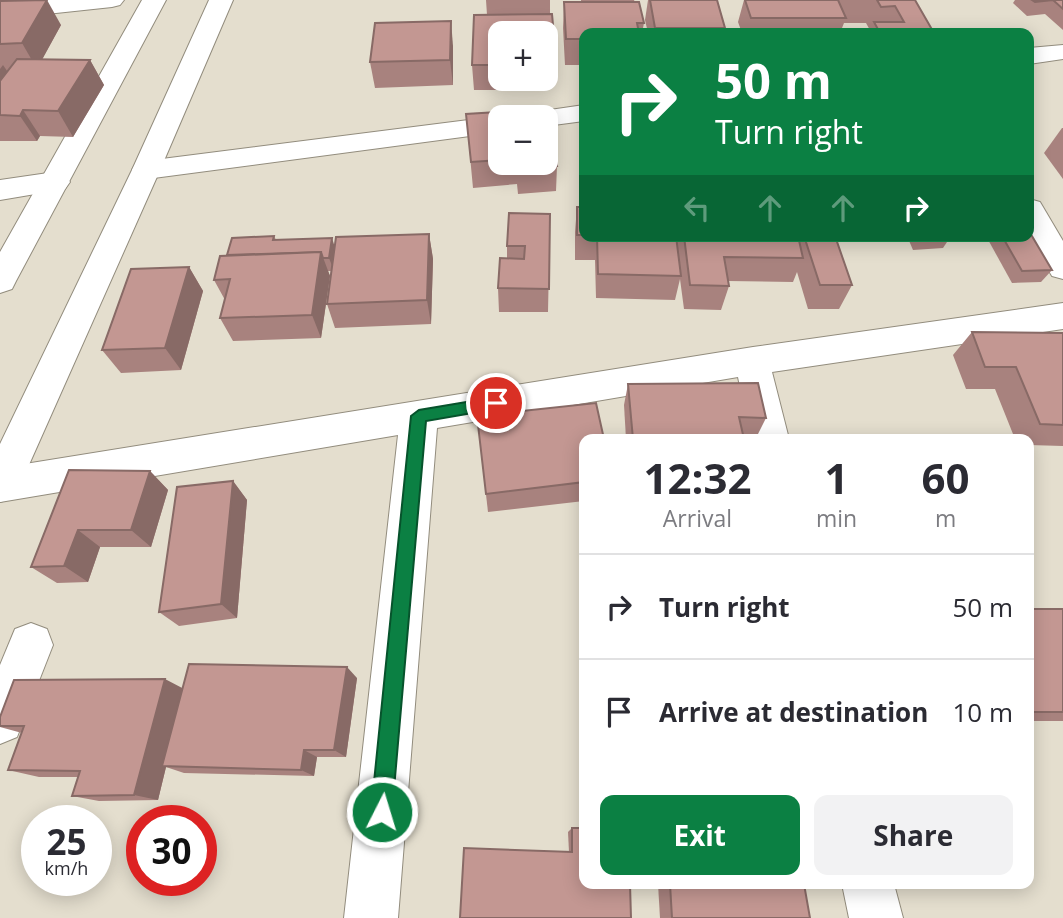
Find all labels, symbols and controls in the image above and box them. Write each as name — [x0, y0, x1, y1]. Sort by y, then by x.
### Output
map controls — [488, 21, 558, 175]
button: + — [488, 21, 558, 91]
text: 50 m — [715, 47, 832, 113]
icon: right — [600, 56, 691, 147]
button: − — [488, 105, 558, 175]
text: Turn right — [715, 110, 863, 153]
icon: left — [678, 189, 716, 227]
icon: ahead — [751, 189, 789, 227]
icon: ahead — [824, 189, 862, 227]
icon: right — [897, 189, 935, 227]
pin — [466, 373, 526, 433]
icon: arrive — [477, 384, 515, 422]
text: 12:32 — [643, 449, 751, 506]
text: 1 — [824, 449, 849, 506]
text: 60 — [922, 449, 970, 506]
text: Arrival — [663, 502, 732, 534]
text: min — [816, 502, 857, 534]
text: m — [935, 502, 956, 534]
icon: right — [600, 588, 638, 626]
text: Turn right — [659, 589, 790, 625]
text: 50 m — [952, 589, 1013, 625]
icon: arrive — [600, 693, 638, 731]
text: Arrive at destination — [659, 694, 928, 730]
text: 10 m — [952, 694, 1013, 730]
position arrow — [345, 775, 419, 849]
button: Exit — [600, 795, 800, 875]
button: Share — [814, 795, 1013, 875]
speed limit sign: 30 — [126, 805, 217, 896]
text: 25 — [46, 818, 87, 865]
text: km/h — [45, 856, 88, 880]

